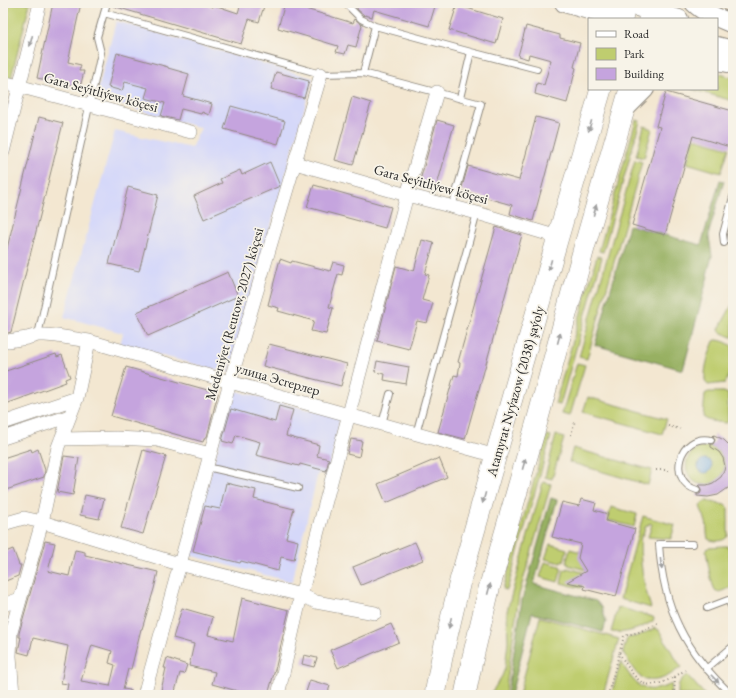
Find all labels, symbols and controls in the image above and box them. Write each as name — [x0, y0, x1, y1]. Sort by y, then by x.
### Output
legend — [588, 18, 718, 90]
text: Road — [624, 26, 650, 42]
one-way arrow — [28, 35, 34, 47]
text: Park — [624, 46, 645, 62]
text: Building — [624, 66, 665, 82]
street label: Gara Seýitliýew köçesi — [42, 68, 161, 116]
one-way arrow — [587, 121, 593, 133]
street label: Gara Seýitliýew köçesi — [372, 160, 491, 208]
one-way arrow — [592, 204, 598, 216]
street label: Medeniýet (Reutow, 2027) köçesi — [201, 225, 267, 402]
one-way arrow — [547, 259, 553, 271]
street label: Atamyrat Nyýazow (2038) şaýoly — [482, 303, 548, 479]
one-way arrow — [557, 332, 563, 345]
street label: улица Эсгерлер — [234, 358, 322, 400]
one-way arrow — [521, 457, 527, 469]
one-way arrow — [481, 492, 487, 504]
one-way arrow — [657, 557, 664, 570]
one-way arrow — [486, 583, 492, 595]
one-way arrow — [447, 617, 453, 629]
one-way arrow — [711, 674, 720, 684]

